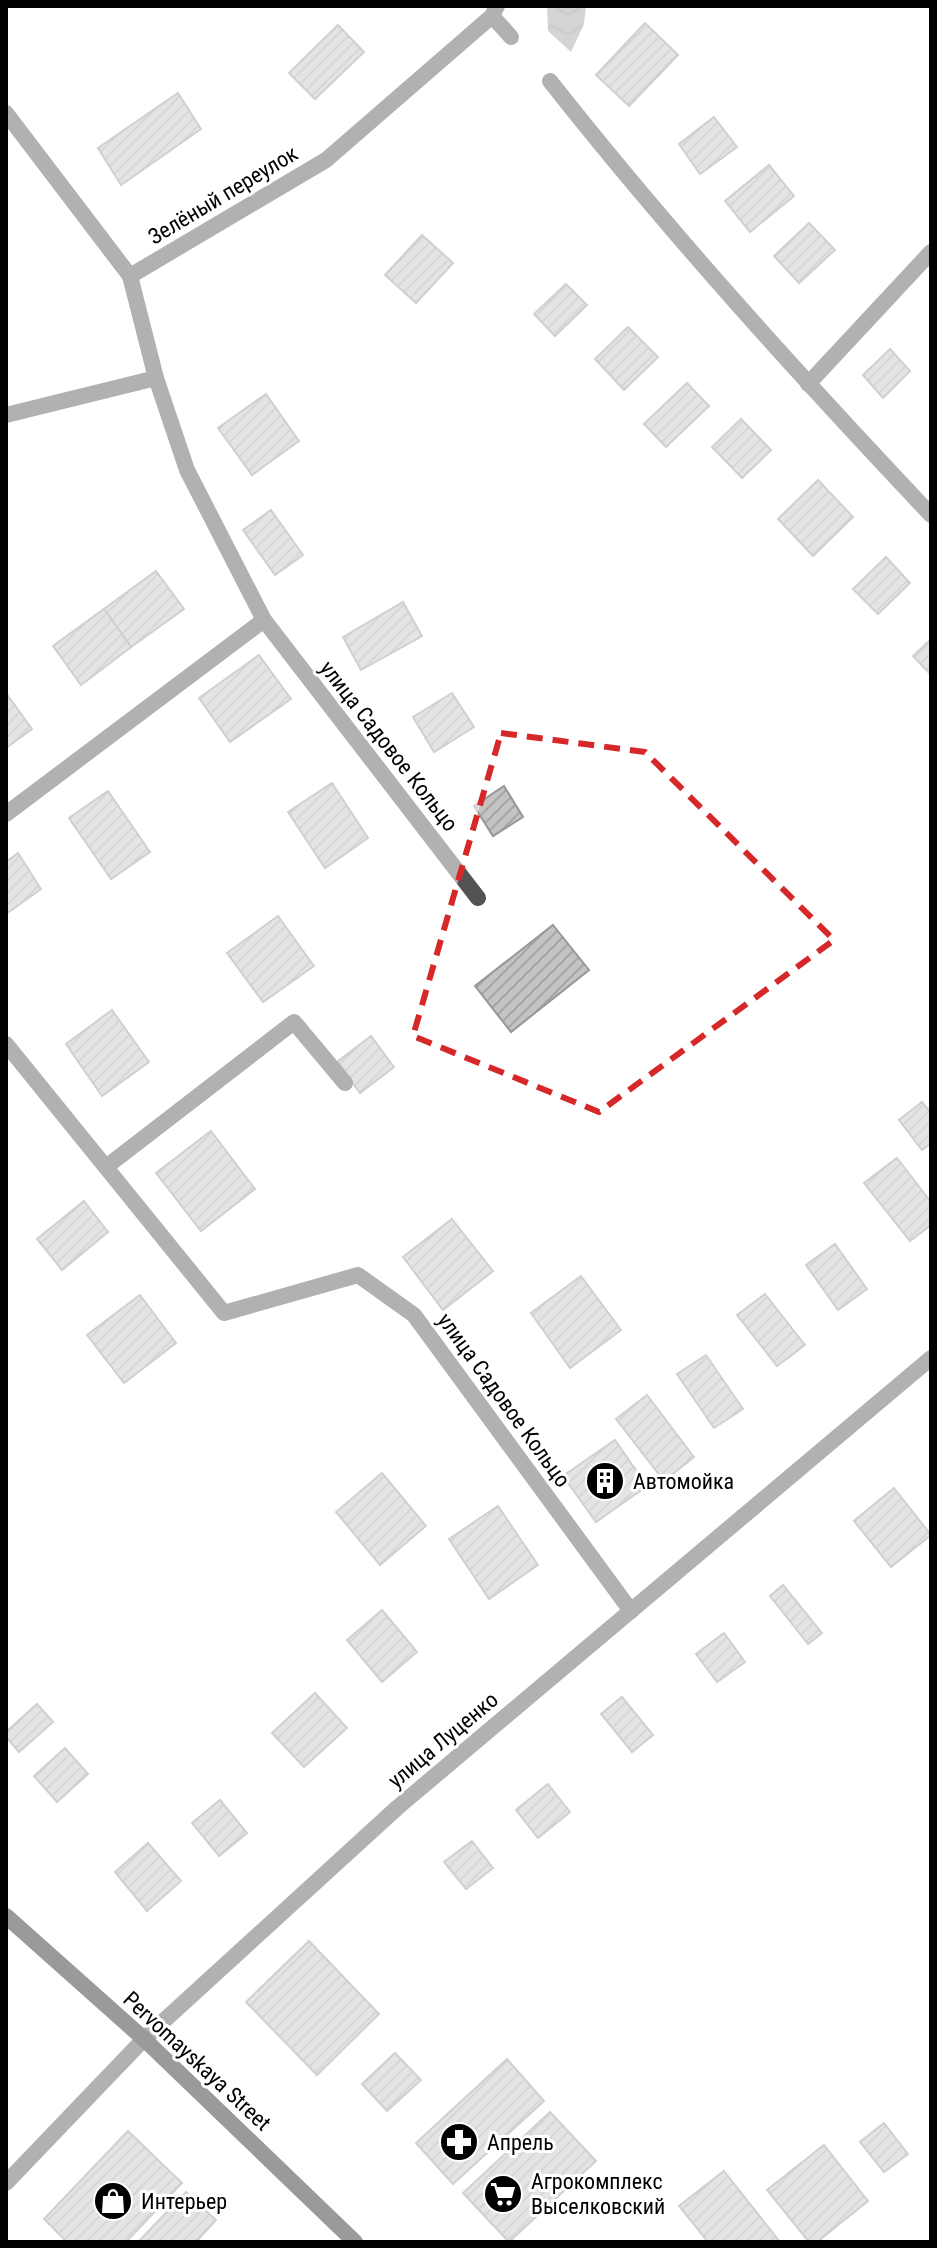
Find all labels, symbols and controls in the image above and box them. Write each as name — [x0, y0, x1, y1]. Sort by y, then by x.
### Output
street label: Зелёный переулок — [144, 140, 303, 249]
street label: улица Садовое Кольцо — [315, 656, 463, 836]
street label: улица Садовое Кольцо — [433, 1308, 575, 1492]
building icon: Автомойка — [584, 1460, 626, 1502]
place label: Автомойка — [633, 1469, 734, 1494]
street label: улица Луценко — [383, 1687, 503, 1793]
street label: Pervomayskaya Street — [118, 1986, 276, 2136]
pharmacy icon: Апрель — [438, 2121, 480, 2163]
place label: Апрель — [487, 2130, 554, 2155]
place label: Агрокомплекс Выселковский — [531, 2169, 665, 2219]
supermarket icon: Агрокомплекс Выселковский — [482, 2173, 524, 2215]
shop icon: Интерьер — [92, 2180, 134, 2222]
place label: Интерьер — [141, 2189, 227, 2214]

